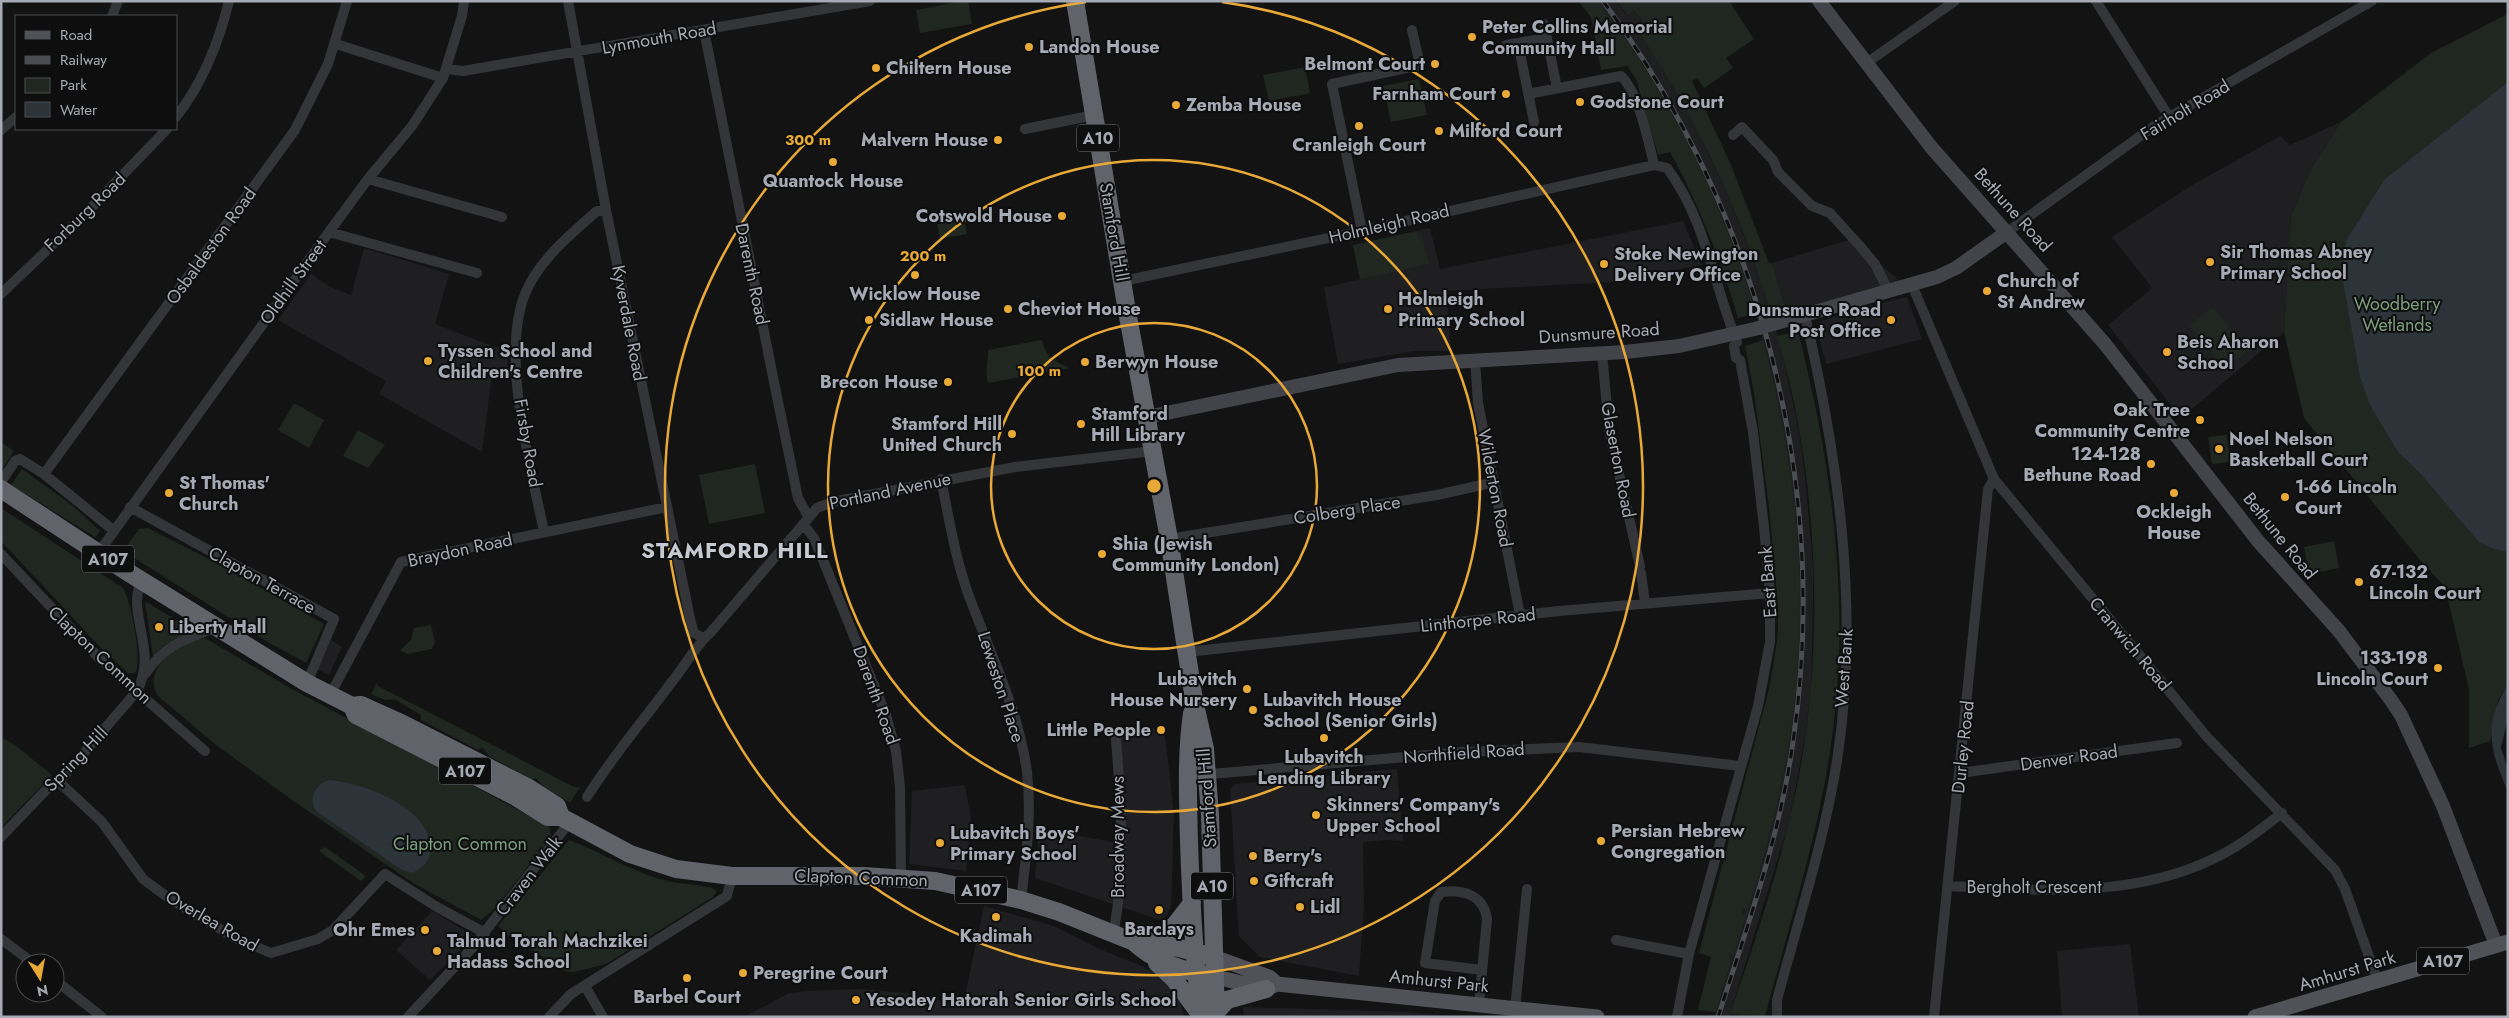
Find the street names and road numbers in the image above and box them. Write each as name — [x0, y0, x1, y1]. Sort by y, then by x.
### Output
street label: Lynmouth Road — [600, 15, 718, 61]
street label: Fairholt Road — [2135, 73, 2235, 147]
road number: A10 — [1077, 125, 1119, 152]
street label: Bethune Road — [1968, 162, 2058, 258]
street label: Forburg Road — [38, 166, 132, 258]
street label: Stamford Hill — [1093, 181, 1135, 283]
street label: Osbaldeston Road — [160, 182, 262, 310]
street label: Holmleigh Road — [1326, 198, 1452, 250]
street label: Darenth Road — [729, 221, 775, 327]
street label: Oldhill Street — [253, 234, 333, 330]
street label: Kyverdale Road — [605, 263, 653, 383]
street label: Dunsmure Road — [1538, 316, 1660, 350]
street label: Firsby Road — [507, 397, 549, 489]
street label: Glaserton Road — [1594, 400, 1642, 520]
street label: Wilderton Road — [1471, 427, 1519, 549]
street label: Portland Avenue — [827, 465, 953, 517]
street label: Bethune Road — [2237, 487, 2323, 585]
street label: Colberg Place — [1292, 489, 1402, 531]
street label: Braydon Road — [405, 526, 515, 574]
street label: Clapton Terrace — [204, 540, 320, 620]
street label: East Bank — [1753, 545, 1783, 619]
road number: A107 — [82, 546, 134, 572]
street label: Cranwich Road — [2083, 591, 2177, 697]
street label: Clapton Common — [42, 600, 158, 710]
street label: Linthorpe Road — [1419, 601, 1537, 639]
street label: Leweston Place — [971, 628, 1031, 746]
street label: West Bank — [1828, 628, 1860, 708]
street label: Darenth Road — [846, 642, 906, 748]
street label: Durley Road — [1945, 699, 1981, 795]
street label: Spring Hill — [38, 721, 114, 797]
street label: Northfield Road — [1403, 736, 1525, 770]
street label: Denver Road — [2019, 738, 2119, 778]
street label: Stamford Hill — [1191, 747, 1223, 849]
road number: A107 — [439, 758, 491, 784]
street label: Broadway Mews — [1105, 776, 1131, 898]
street label: Craven Walk — [489, 830, 569, 922]
street label: Clapton Common — [794, 863, 928, 893]
road number: A10 — [1191, 872, 1233, 899]
street label: Bergholt Crescent — [1966, 874, 2102, 900]
road number: A107 — [955, 876, 1007, 904]
street label: Overlea Road — [161, 884, 263, 958]
street label: Amhurst Park — [2295, 944, 2399, 998]
road number: A107 — [2417, 948, 2469, 974]
street label: Amhurst Park — [1388, 963, 1490, 999]

